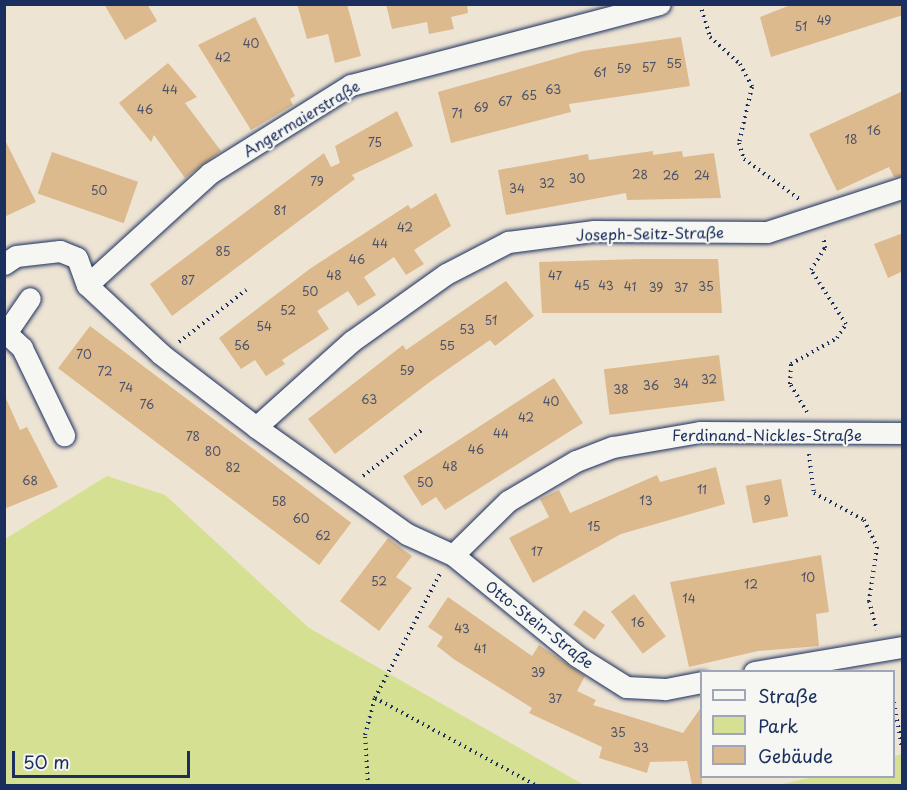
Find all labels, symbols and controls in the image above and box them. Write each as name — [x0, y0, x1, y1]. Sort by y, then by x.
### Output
house number: 49 — [817, 14, 831, 28]
house number: 51 — [795, 20, 807, 34]
house number: 40 — [243, 37, 259, 51]
house number: 42 — [215, 51, 231, 65]
house number: 55 — [666, 57, 682, 71]
house number: 57 — [642, 61, 656, 75]
house number: 59 — [617, 62, 631, 76]
house number: 61 — [593, 66, 607, 80]
street label: Angermaierstraße — [239, 76, 363, 160]
house number: 44 — [162, 83, 178, 97]
house number: 63 — [545, 83, 561, 97]
house number: 65 — [521, 89, 537, 103]
house number: 67 — [498, 95, 512, 109]
house number: 69 — [473, 101, 489, 115]
house number: 46 — [137, 103, 153, 117]
house number: 71 — [451, 107, 463, 121]
house number: 16 — [867, 124, 881, 138]
house number: 18 — [845, 133, 857, 147]
house number: 75 — [368, 136, 382, 150]
house number: 28 — [632, 168, 648, 182]
house number: 26 — [663, 169, 679, 183]
house number: 24 — [694, 169, 710, 183]
house number: 30 — [569, 172, 585, 186]
house number: 79 — [310, 175, 324, 189]
house number: 32 — [539, 177, 555, 191]
house number: 34 — [509, 182, 525, 196]
house number: 50 — [91, 184, 107, 198]
house number: 81 — [274, 204, 286, 218]
house number: 42 — [397, 221, 413, 235]
street label: Joseph-Seitz-Straße — [576, 223, 724, 243]
house number: 44 — [372, 237, 388, 251]
house number: 85 — [216, 245, 230, 259]
house number: 46 — [349, 253, 365, 267]
house number: 48 — [326, 269, 342, 283]
house number: 47 — [548, 269, 562, 283]
house number: 87 — [181, 274, 195, 288]
house number: 45 — [574, 279, 590, 293]
house number: 43 — [598, 279, 614, 293]
house number: 41 — [624, 280, 636, 294]
house number: 35 — [698, 280, 714, 294]
house number: 39 — [649, 281, 663, 295]
house number: 37 — [674, 281, 688, 295]
house number: 50 — [302, 285, 318, 299]
house number: 52 — [280, 304, 296, 318]
house number: 51 — [485, 314, 497, 328]
house number: 54 — [256, 320, 272, 334]
house number: 53 — [459, 323, 475, 337]
house number: 56 — [234, 339, 250, 353]
house number: 55 — [439, 339, 455, 353]
house number: 70 — [76, 348, 92, 362]
house number: 59 — [400, 364, 414, 378]
house number: 72 — [97, 365, 113, 379]
house number: 32 — [701, 373, 717, 387]
house number: 34 — [673, 377, 689, 391]
house number: 36 — [643, 379, 659, 393]
house number: 74 — [119, 381, 133, 395]
house number: 38 — [613, 383, 629, 397]
house number: 63 — [361, 393, 377, 407]
house number: 40 — [543, 395, 559, 409]
house number: 76 — [140, 398, 154, 412]
house number: 42 — [518, 411, 534, 425]
street label: Ferdinand-Nickles-Straße — [672, 426, 862, 444]
house number: 44 — [493, 427, 509, 441]
house number: 78 — [186, 430, 200, 444]
house number: 46 — [468, 443, 484, 457]
house number: 80 — [205, 445, 221, 459]
house number: 48 — [442, 460, 458, 474]
house number: 82 — [226, 461, 240, 475]
house number: 68 — [22, 474, 38, 488]
house number: 50 — [417, 476, 433, 490]
house number: 11 — [697, 483, 707, 497]
house number: 13 — [639, 494, 653, 508]
house number: 9 — [763, 494, 771, 508]
house number: 58 — [271, 495, 287, 509]
house number: 60 — [292, 512, 310, 526]
house number: 15 — [587, 520, 601, 534]
house number: 62 — [315, 529, 331, 543]
house number: 17 — [531, 545, 543, 559]
house number: 10 — [801, 571, 815, 585]
house number: 52 — [371, 575, 387, 589]
street label: Otto-Stein-Straße — [482, 576, 598, 672]
house number: 12 — [744, 578, 758, 592]
house number: 14 — [682, 592, 696, 606]
house number: 16 — [631, 616, 645, 630]
house number: 43 — [454, 622, 470, 636]
house number: 41 — [474, 642, 486, 656]
house number: 39 — [531, 666, 545, 680]
legend — [700, 670, 895, 778]
text: Straße — [758, 682, 818, 709]
house number: 37 — [548, 692, 562, 706]
text: Park — [758, 712, 798, 739]
house number: 35 — [610, 726, 626, 740]
scale bar — [15, 739, 194, 777]
house number: 33 — [633, 741, 649, 755]
text: Gebäude — [758, 742, 833, 769]
text: 50 m — [23, 748, 70, 775]

